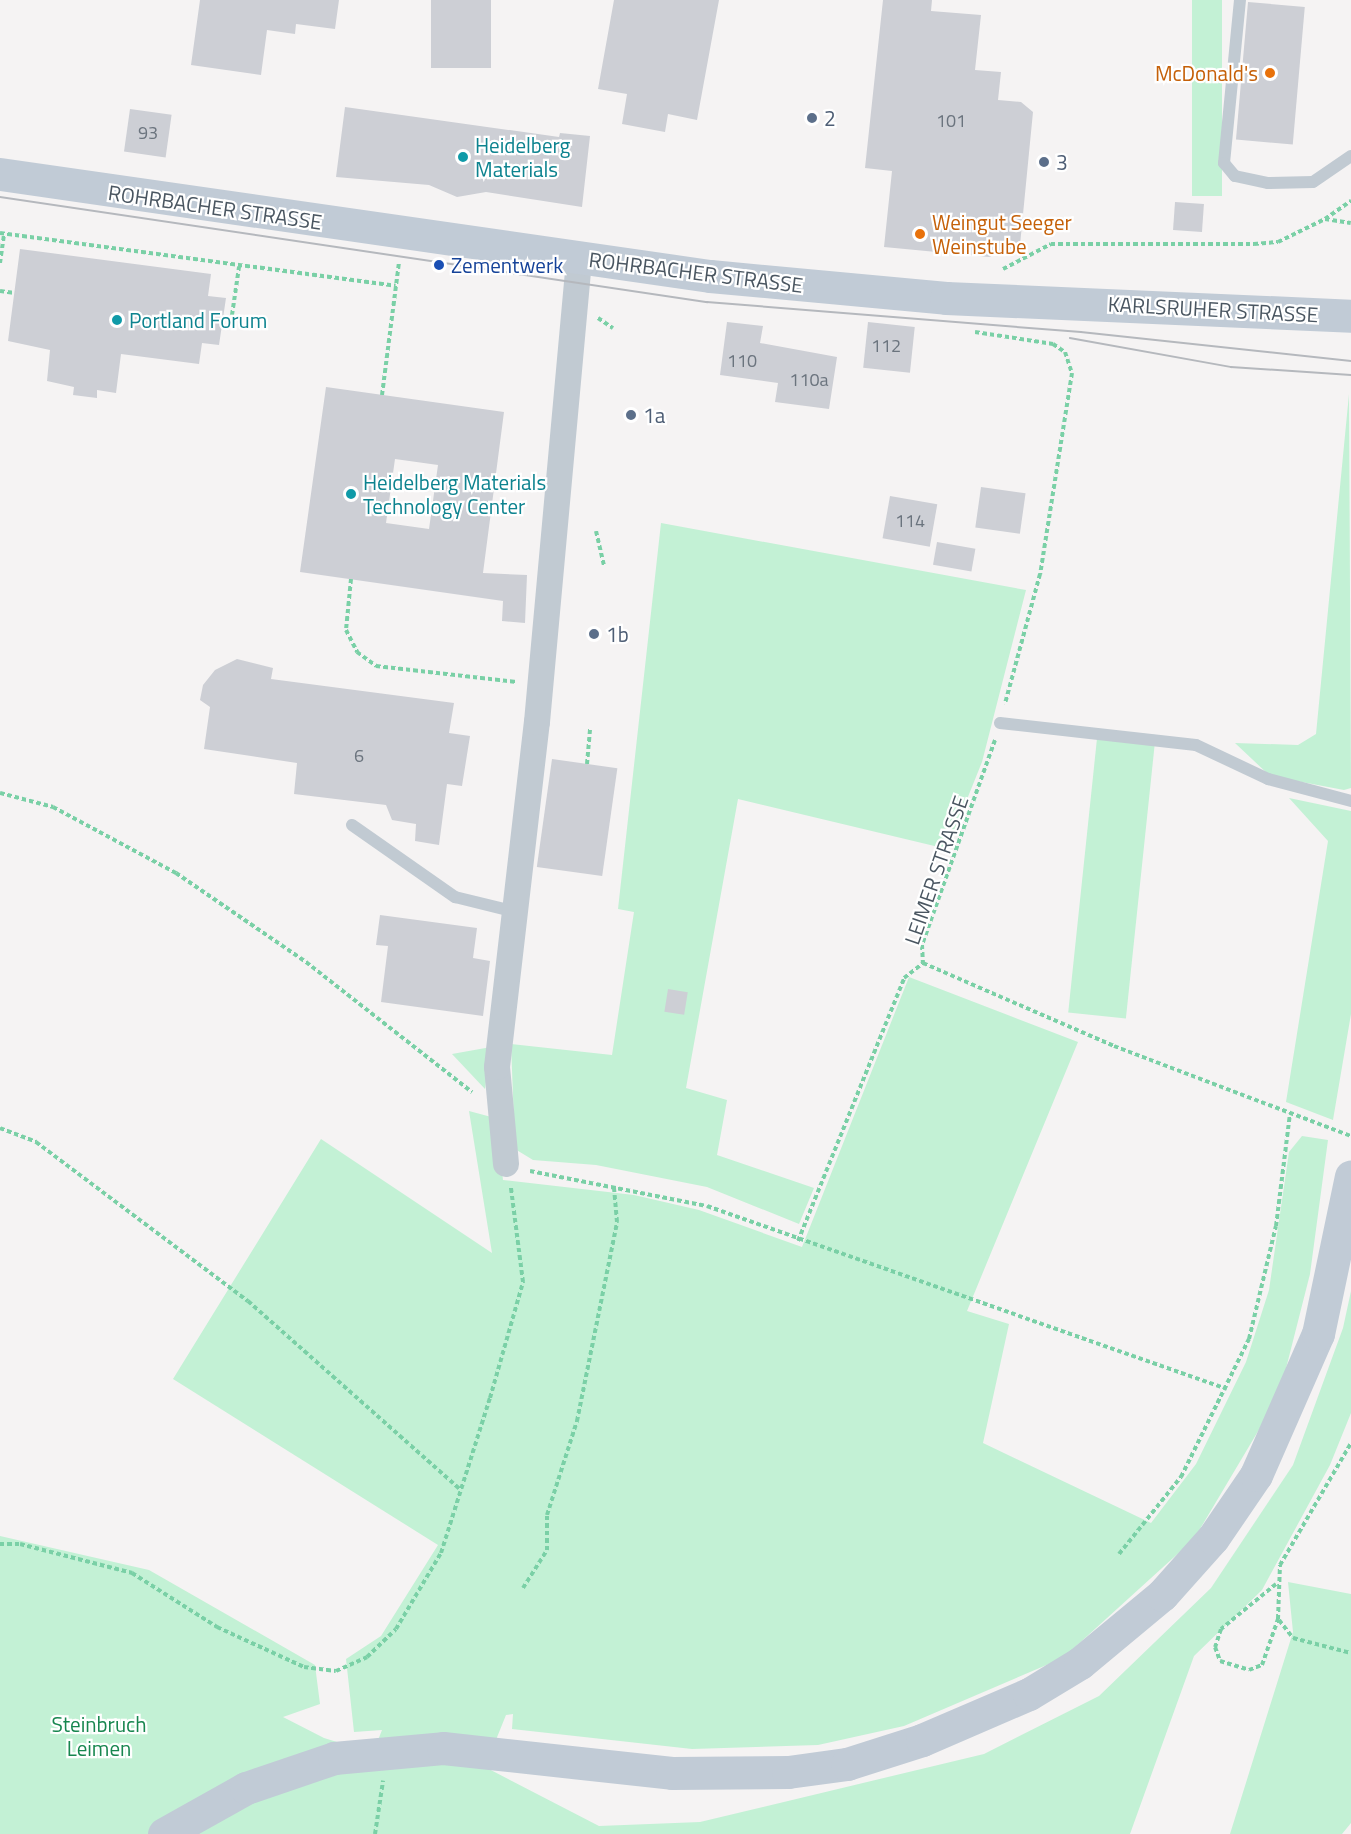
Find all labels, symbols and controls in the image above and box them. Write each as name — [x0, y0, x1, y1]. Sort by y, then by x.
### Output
place label: McDonald's — [1155, 60, 1258, 86]
marker: McDonald's — [1263, 66, 1277, 80]
place label: 2 — [824, 105, 836, 131]
house number: 101 — [936, 110, 966, 132]
marker: 2 — [805, 111, 819, 125]
house number: 93 — [138, 122, 158, 144]
place label: Heidelberg Materials — [475, 132, 570, 182]
place label: 3 — [1056, 149, 1068, 175]
marker: Heidelberg Materials — [456, 150, 470, 164]
marker: 3 — [1037, 155, 1051, 169]
street label: ROHRBACHER STRASSE — [106, 180, 324, 234]
place label: Weingut Seeger Weinstube — [932, 209, 1072, 259]
marker: Weingut Seeger Weinstube — [913, 227, 927, 241]
street label: ROHRBACHER STRASSE — [587, 246, 805, 298]
place label: Zementwerk — [451, 252, 563, 278]
marker: Zementwerk — [432, 258, 446, 272]
street label: KARLSRUHER STRASSE — [1107, 291, 1319, 327]
place label: Portland Forum — [129, 307, 267, 333]
marker: Portland Forum — [110, 313, 124, 327]
house number: 112 — [871, 335, 901, 357]
house number: 110 — [727, 350, 757, 372]
house number: 110a — [789, 369, 829, 391]
place label: 1a — [643, 402, 665, 428]
marker: 1a — [624, 408, 638, 422]
place label: Heidelberg Materials Technology Center — [363, 469, 546, 519]
marker: Heidelberg Materials Technology Center — [344, 487, 358, 501]
house number: 114 — [895, 510, 925, 532]
place label: 1b — [606, 621, 629, 647]
marker: 1b — [587, 627, 601, 641]
house number: 6 — [354, 745, 364, 767]
street label: LEIMER STRASSE — [899, 792, 973, 948]
park label: Steinbruch Leimen — [52, 1711, 146, 1761]

